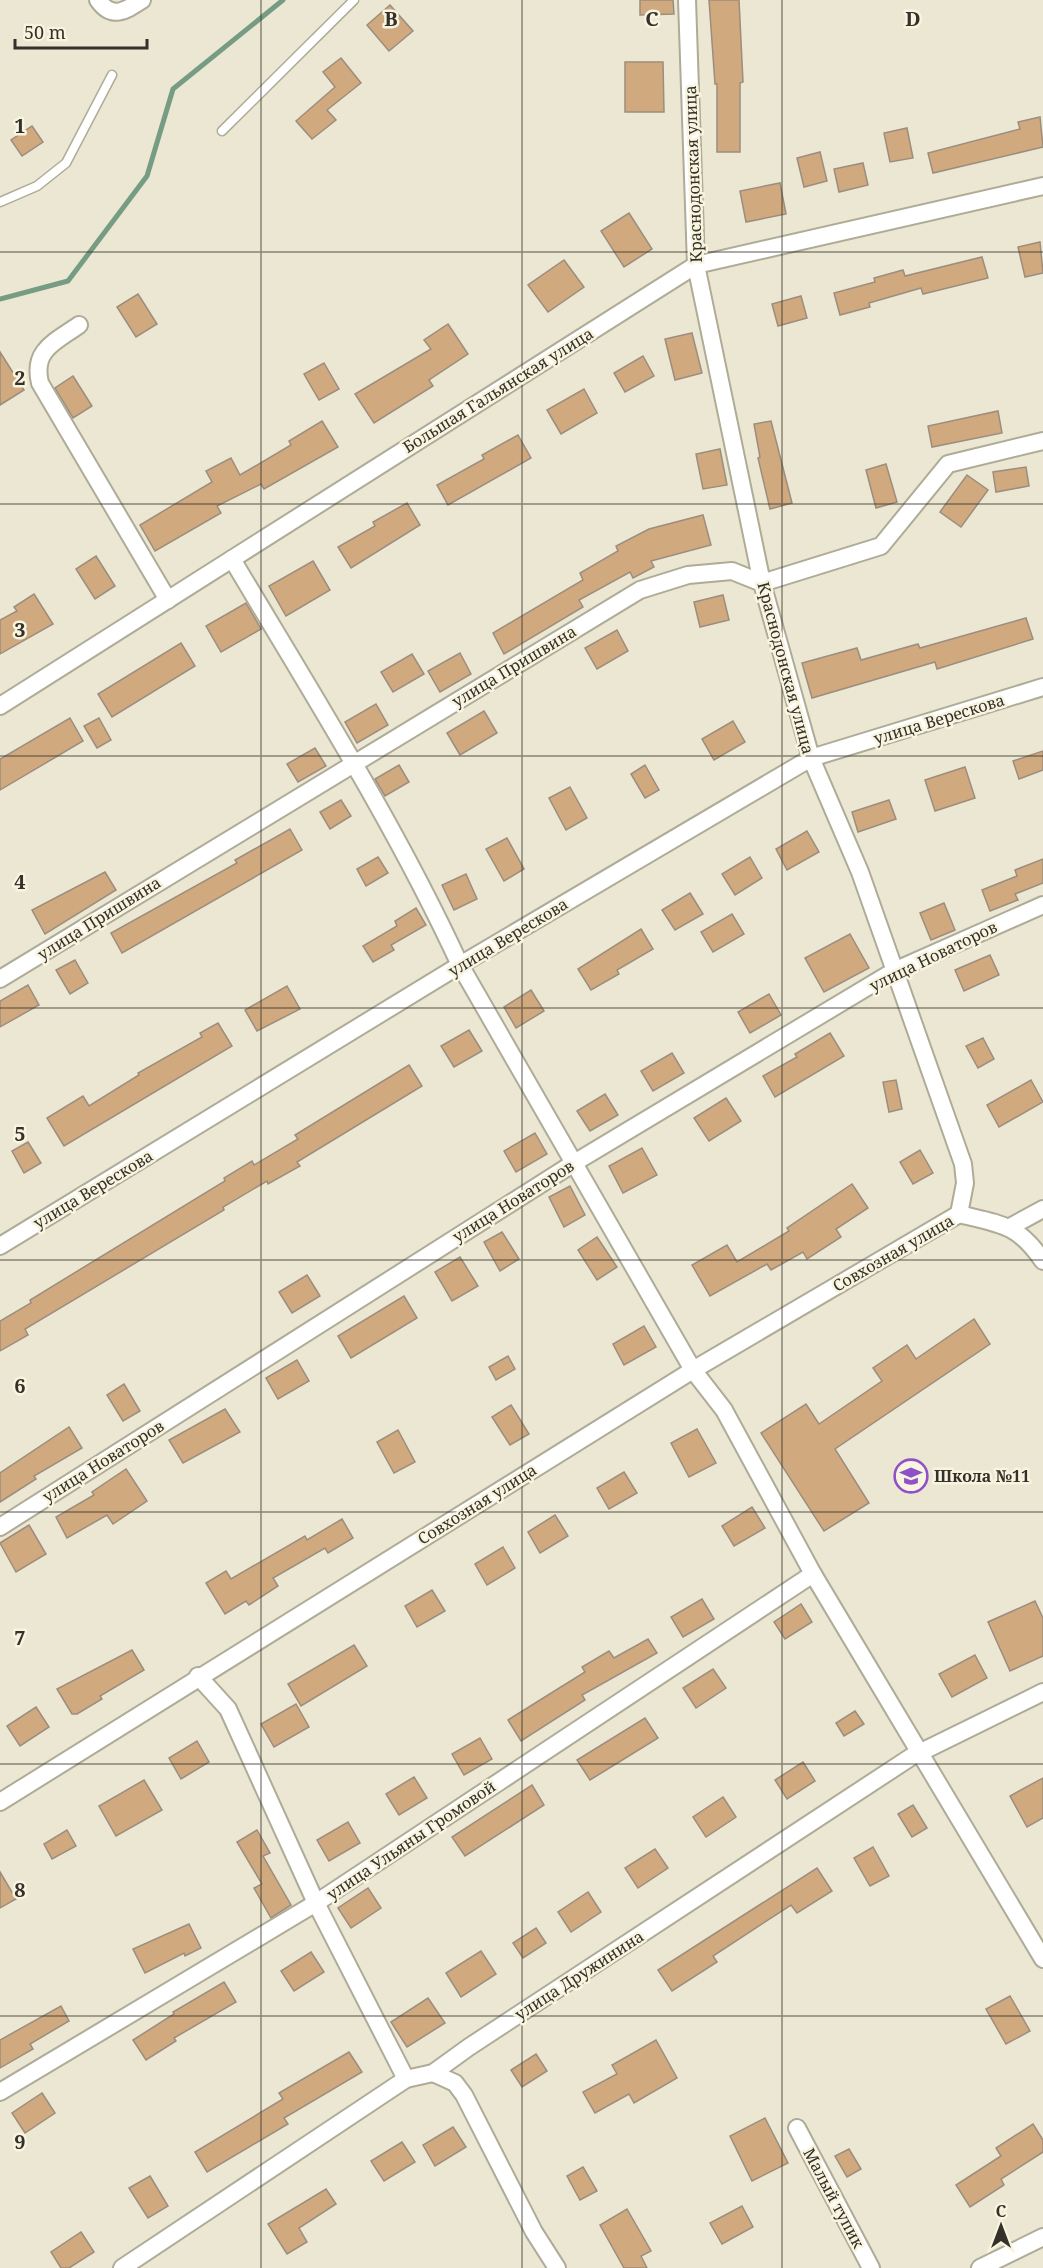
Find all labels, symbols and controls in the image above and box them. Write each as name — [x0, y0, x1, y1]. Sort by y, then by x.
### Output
text: B — [384, 5, 398, 32]
text: C — [645, 5, 659, 32]
text: D — [905, 5, 921, 32]
scale bar — [15, 12, 147, 50]
text: 50 m — [24, 20, 66, 44]
street label: Краснодонская улица — [679, 85, 707, 263]
text: 1 — [14, 112, 26, 139]
street label: Большая Гальянская улица — [399, 322, 597, 458]
text: 2 — [14, 364, 26, 391]
street label: Краснодонская улица — [752, 579, 820, 757]
text: 3 — [14, 616, 26, 643]
street label: улица Пришвина — [448, 620, 580, 712]
street label: улица Верескова — [871, 689, 1007, 749]
text: 4 — [14, 868, 26, 895]
street label: улица Пришвина — [33, 871, 165, 965]
street label: улица Верескова — [444, 893, 572, 981]
street label: улица Новаторов — [865, 915, 1001, 996]
text: 5 — [14, 1120, 26, 1147]
street label: улица Верескова — [29, 1145, 157, 1233]
street label: улица Новаторов — [448, 1155, 578, 1247]
street label: Совхозная улица — [828, 1209, 958, 1297]
text: 6 — [14, 1372, 26, 1399]
street label: улица Новаторов — [38, 1415, 168, 1507]
street label: Совхозная улица — [413, 1458, 541, 1550]
school or university icon: Школа №11 — [893, 1458, 929, 1494]
place label: Школа №11 — [934, 1465, 1030, 1487]
text: 7 — [14, 1624, 26, 1651]
street label: улица Ульяны Громовой — [322, 1775, 500, 1905]
text: 8 — [14, 1876, 26, 1903]
street label: улица Дружинина — [510, 1925, 648, 2025]
text: 9 — [14, 2128, 26, 2155]
street label: Малый тупик — [798, 2144, 870, 2253]
north arrow — [971, 2196, 1031, 2256]
text: С — [996, 2200, 1006, 2222]

